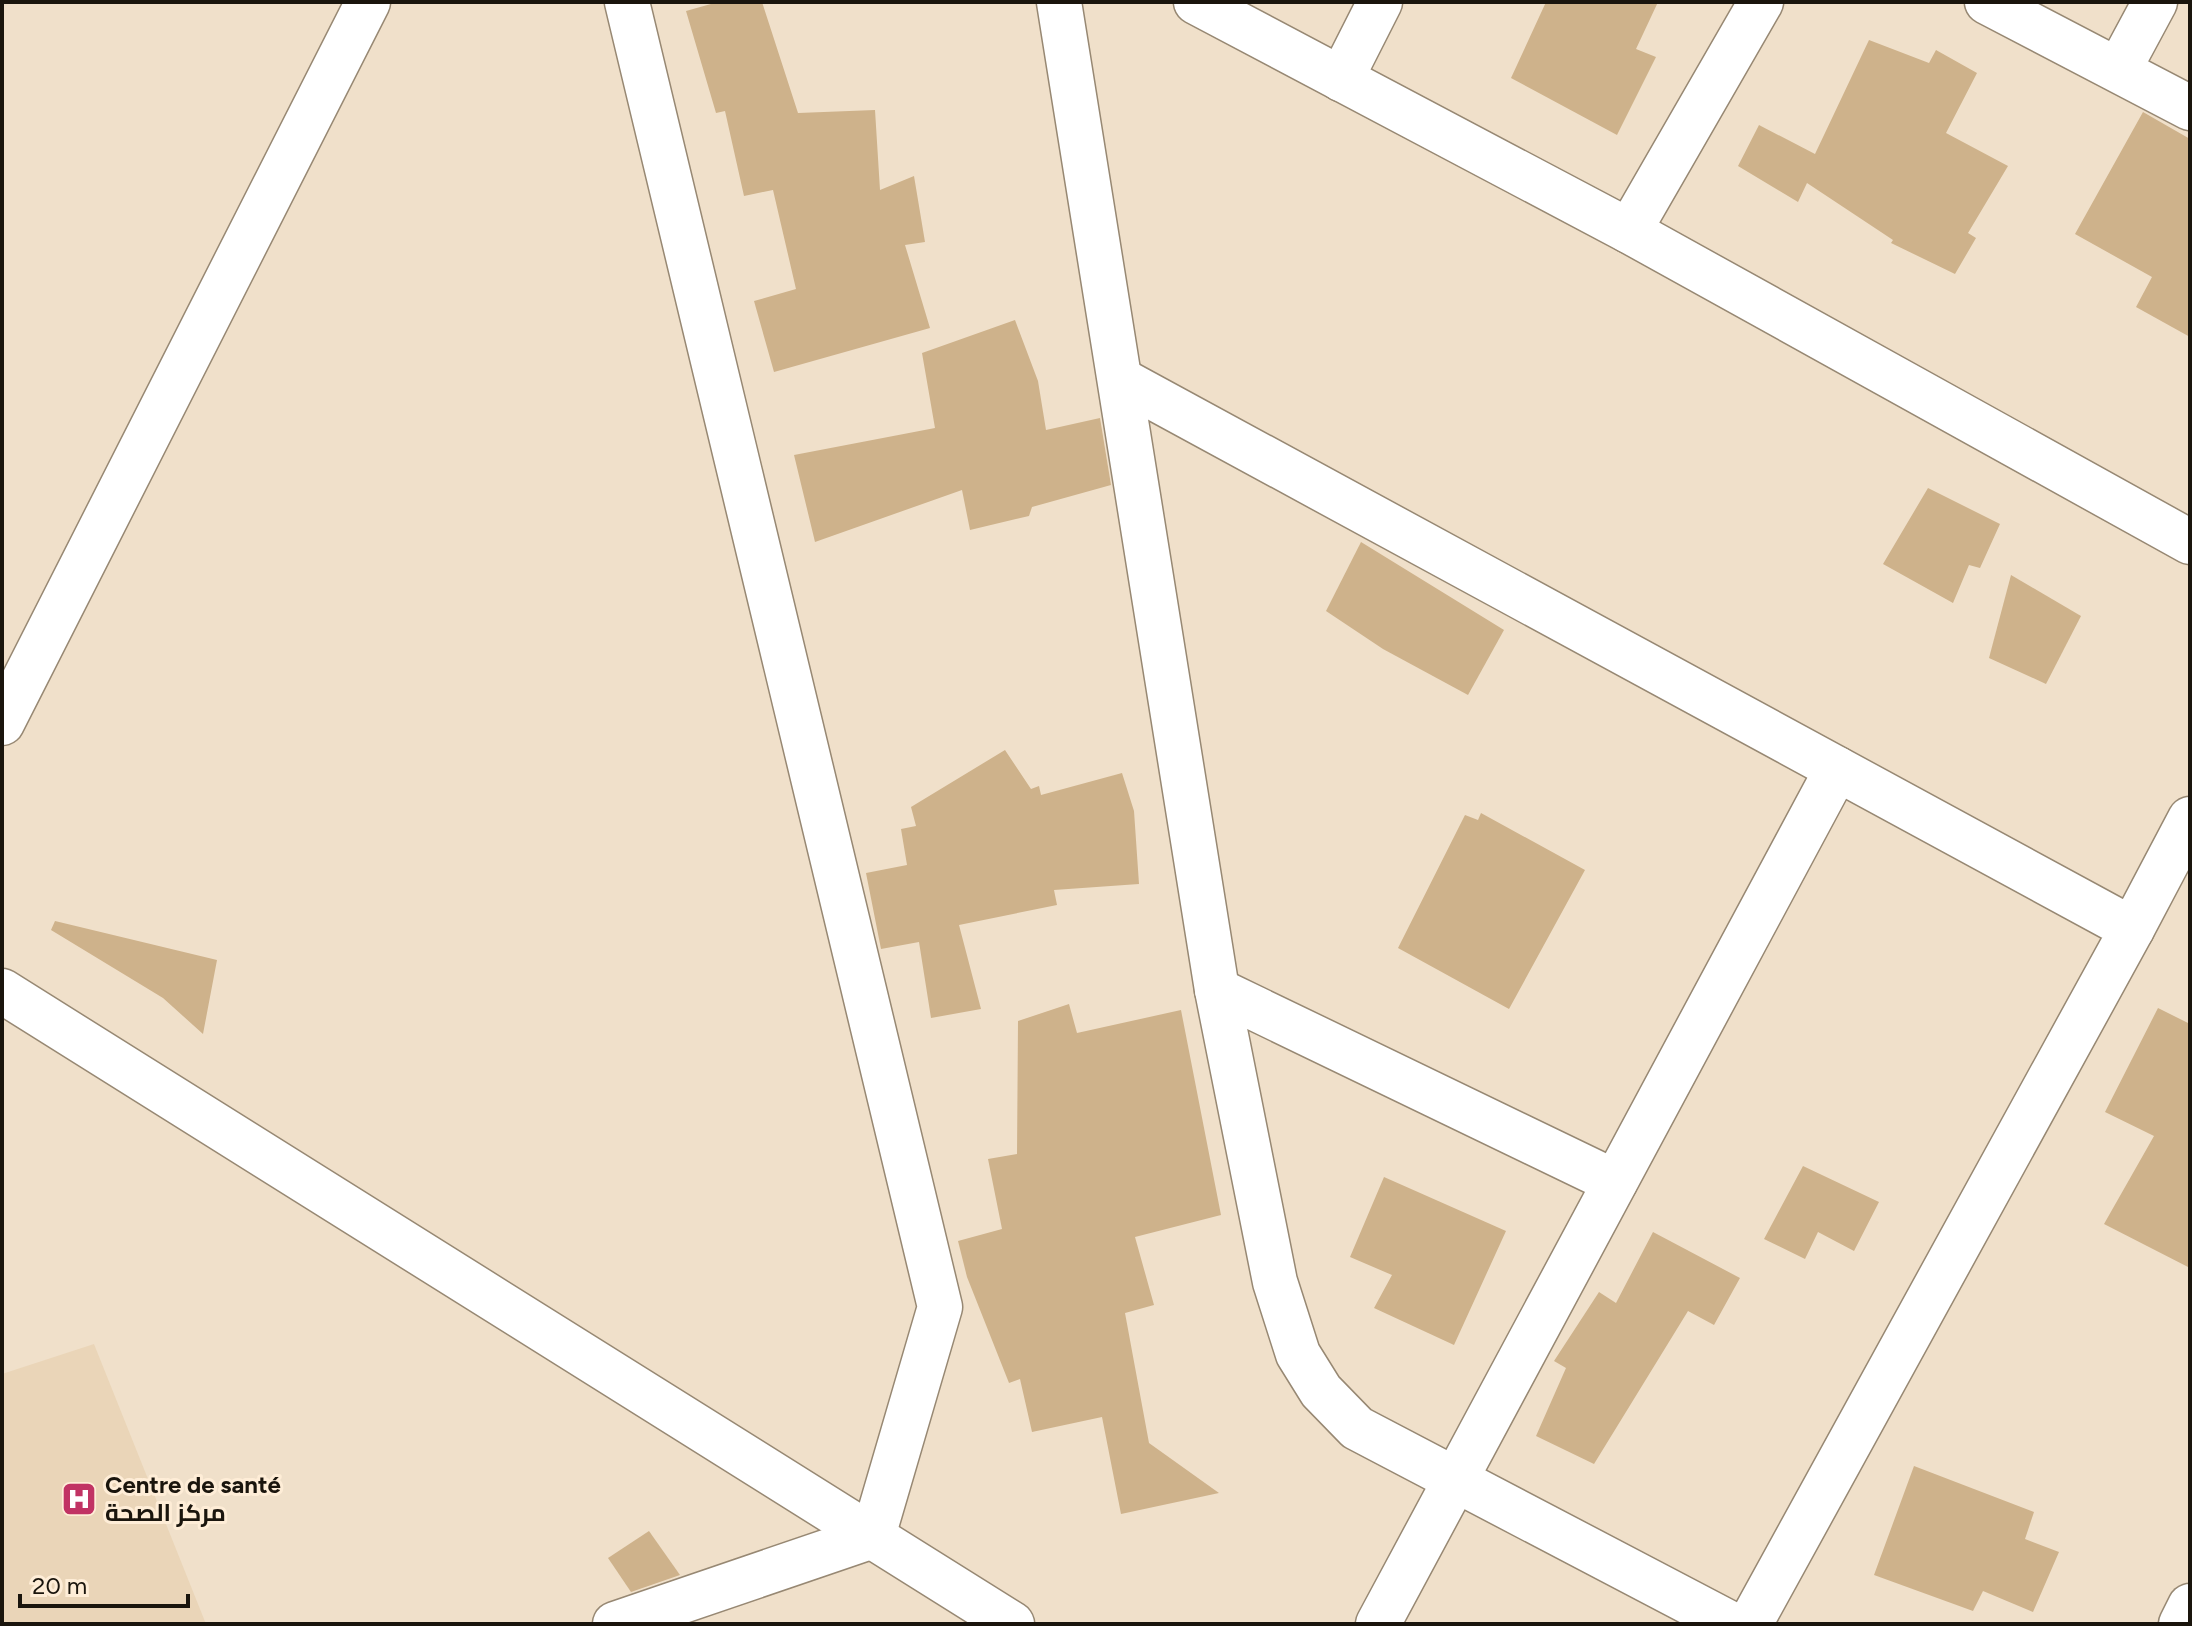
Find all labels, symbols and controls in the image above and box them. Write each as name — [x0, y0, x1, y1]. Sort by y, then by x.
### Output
place label: Centre de santé مركز الصحة — [105, 1470, 281, 1527]
hospital icon: Centre de santé مركز الصحة — [60, 1480, 98, 1518]
scale bar — [20, 1558, 188, 1608]
text: 20 m — [32, 1571, 87, 1600]

